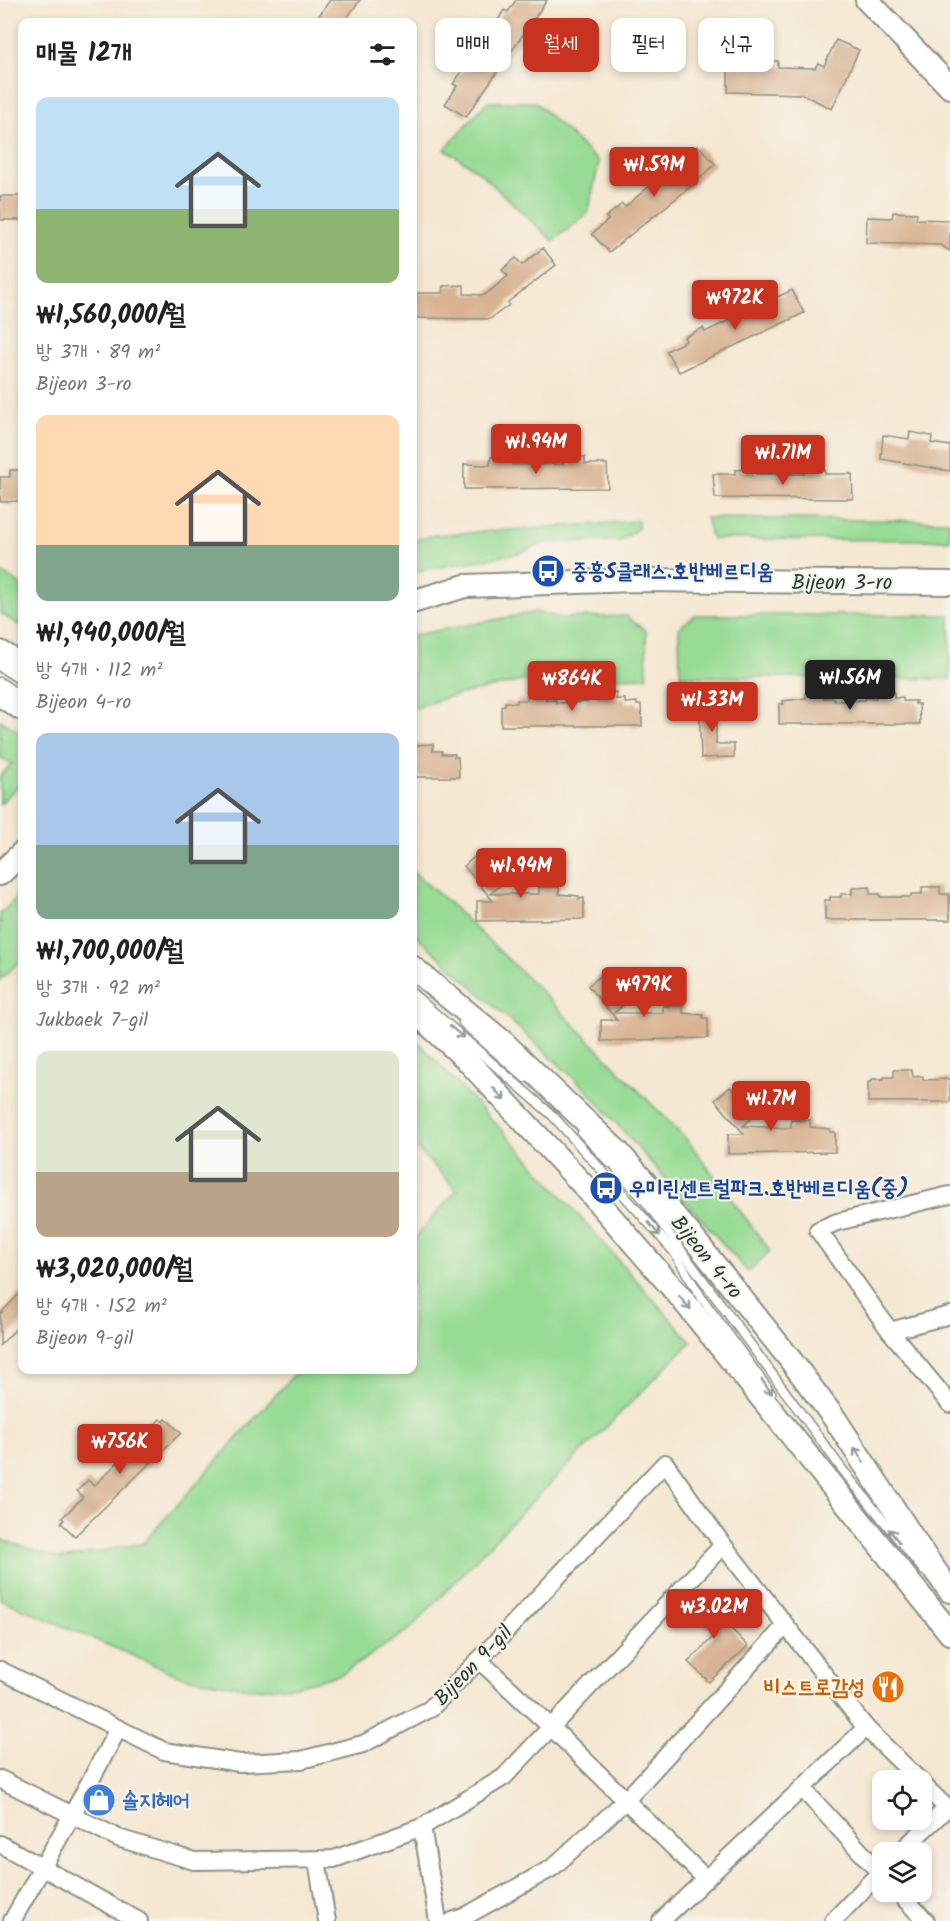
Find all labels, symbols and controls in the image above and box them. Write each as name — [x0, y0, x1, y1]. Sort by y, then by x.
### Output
chip: 매매 — [435, 18, 511, 72]
chip: 월세 — [523, 18, 599, 72]
chip: 필터 — [611, 18, 686, 72]
chip: 신규 — [698, 18, 774, 72]
text: 매물 12개 — [36, 33, 132, 75]
icon: filters — [366, 38, 399, 71]
icon: home — [164, 136, 272, 244]
pin: ₩1.59M — [605, 147, 703, 198]
text: ₩1.59M — [623, 150, 685, 182]
pin: ₩972K — [693, 280, 777, 331]
text: ₩972K — [706, 283, 764, 315]
text: ₩1,560,000/월 — [36, 295, 186, 337]
text: 방 3개 · 89 m² — [36, 337, 160, 369]
text: Bijeon 3-ro — [36, 369, 132, 401]
pin: ₩1.94M — [487, 424, 585, 475]
text: ₩1.94M — [505, 427, 567, 459]
pin: ₩1.71M — [734, 435, 832, 486]
text: ₩1.71M — [755, 438, 811, 470]
icon: home — [164, 454, 272, 562]
bus stop icon: 중흥S클래스.호반베르디움 — [530, 553, 566, 589]
place label: 중흥S클래스.호반베르디움 — [571, 556, 774, 589]
street label: Bijeon 3-ro — [792, 567, 892, 600]
text: ₩1,940,000/월 — [36, 613, 186, 655]
text: 방 4개 · 112 m² — [36, 655, 162, 687]
pin: ₩1.56M — [801, 660, 899, 711]
pin: ₩864K — [530, 661, 614, 712]
text: ₩1.56M — [819, 663, 881, 695]
text: ₩864K — [542, 664, 602, 696]
pin: ₩1.33M — [663, 682, 761, 733]
text: ₩1.33M — [681, 685, 743, 717]
text: Bijeon 4-ro — [36, 687, 131, 719]
icon: home — [164, 772, 272, 880]
pin: ₩1.94M — [472, 848, 570, 899]
text: ₩1.94M — [490, 851, 552, 883]
text: ₩1,700,000/월 — [36, 931, 184, 973]
pin: ₩979K — [602, 967, 686, 1018]
text: ₩979K — [616, 970, 672, 1002]
text: 방 3개 · 92 m² — [36, 973, 160, 1005]
text: Jukbaek 7-gil — [36, 1005, 148, 1037]
one-way arrow — [449, 1025, 465, 1038]
pin: ₩1.7M — [729, 1081, 813, 1132]
text: ₩1.7M — [746, 1084, 796, 1116]
one-way arrow — [492, 1087, 506, 1102]
icon: home — [164, 1090, 272, 1198]
bus stop icon: 우미린센트럴파크.호반베르디움(중) — [588, 1170, 624, 1206]
place label: 우미린센트럴파크.호반베르디움(중) — [629, 1173, 909, 1206]
street label: Bijeon 4-ro — [662, 1209, 750, 1307]
one-way arrow — [647, 1221, 660, 1237]
text: ₩3,020,000/월 — [36, 1249, 193, 1291]
text: 방 4개 · 152 m² — [36, 1291, 167, 1323]
one-way arrow — [678, 1295, 691, 1311]
text: Bijeon 9-gil — [36, 1323, 133, 1355]
one-way arrow — [761, 1379, 773, 1395]
pin: ₩756K — [78, 1424, 162, 1475]
text: ₩756K — [91, 1427, 149, 1459]
one-way arrow — [853, 1448, 865, 1464]
one-way arrow — [888, 1528, 901, 1544]
pin: ₩3.02M — [665, 1589, 763, 1640]
text: ₩3.02M — [680, 1592, 748, 1624]
street label: Bijeon 9-gil — [427, 1618, 521, 1714]
restaurant icon: 비스트로감성 — [870, 1669, 906, 1705]
place label: 비스트로감성 — [764, 1672, 865, 1705]
map controls — [872, 1770, 932, 1902]
button: locate — [872, 1770, 932, 1830]
shop icon: 솔지헤어 — [81, 1782, 117, 1818]
place label: 솔지헤어 — [122, 1785, 190, 1818]
button: layers — [872, 1842, 932, 1902]

